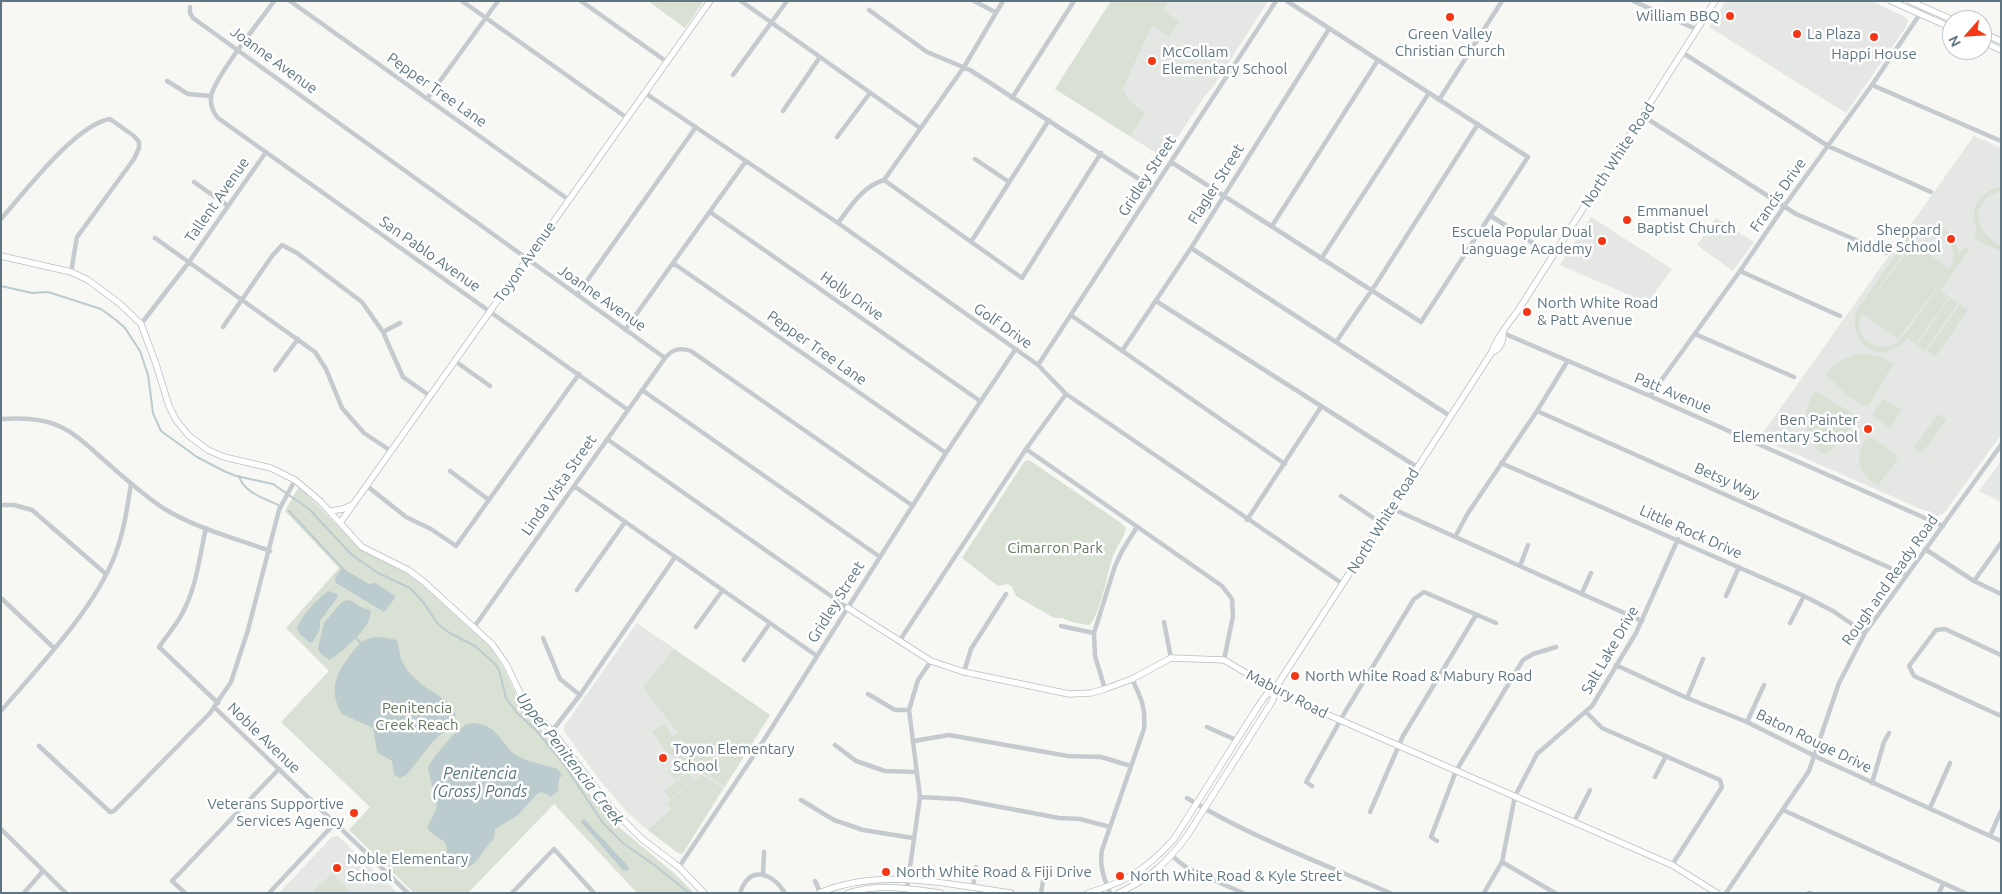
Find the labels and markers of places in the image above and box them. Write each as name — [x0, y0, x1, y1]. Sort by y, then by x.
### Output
place label: William BBQ — [1636, 7, 1720, 25]
marker: William BBQ — [1724, 10, 1736, 22]
marker: Green Valley Christian Church — [1444, 11, 1456, 23]
place label: Green Valley Christian Church — [1395, 25, 1505, 60]
place label: La Plaza — [1807, 25, 1861, 43]
marker: La Plaza — [1791, 28, 1803, 40]
marker: Happi House — [1868, 31, 1880, 43]
place label: McCollam Elementary School — [1162, 43, 1288, 78]
place label: Happi House — [1831, 45, 1917, 63]
marker: McCollam Elementary School — [1146, 55, 1158, 67]
place label: Emmanuel Baptist Church — [1637, 202, 1736, 237]
marker: Emmanuel Baptist Church — [1621, 214, 1633, 226]
place label: Sheppard Middle School — [1846, 221, 1941, 256]
place label: Escuela Popular Dual Language Academy — [1452, 223, 1592, 258]
marker: Sheppard Middle School — [1945, 233, 1957, 245]
marker: Escuela Popular Dual Language Academy — [1596, 235, 1608, 247]
place label: North White Road & Patt Avenue — [1537, 294, 1658, 329]
marker: North White Road & Patt Avenue — [1521, 306, 1533, 318]
place label: Ben Painter Elementary School — [1732, 411, 1858, 446]
marker: Ben Painter Elementary School — [1862, 423, 1874, 435]
place label: North White Road & Mabury Road — [1305, 667, 1532, 685]
marker: North White Road & Mabury Road — [1289, 670, 1301, 682]
place label: Toyon Elementary School — [673, 740, 795, 775]
marker: Toyon Elementary School — [657, 752, 669, 764]
place label: Veterans Supportive Services Agency — [207, 795, 344, 830]
marker: Veterans Supportive Services Agency — [348, 807, 360, 819]
place label: Noble Elementary School — [347, 850, 468, 885]
marker: Noble Elementary School — [331, 862, 343, 874]
place label: North White Road & Fiji Drive — [896, 863, 1092, 881]
marker: North White Road & Fiji Drive — [880, 866, 892, 878]
place label: North White Road & Kyle Street — [1130, 867, 1342, 885]
marker: North White Road & Kyle Street — [1114, 870, 1126, 882]

